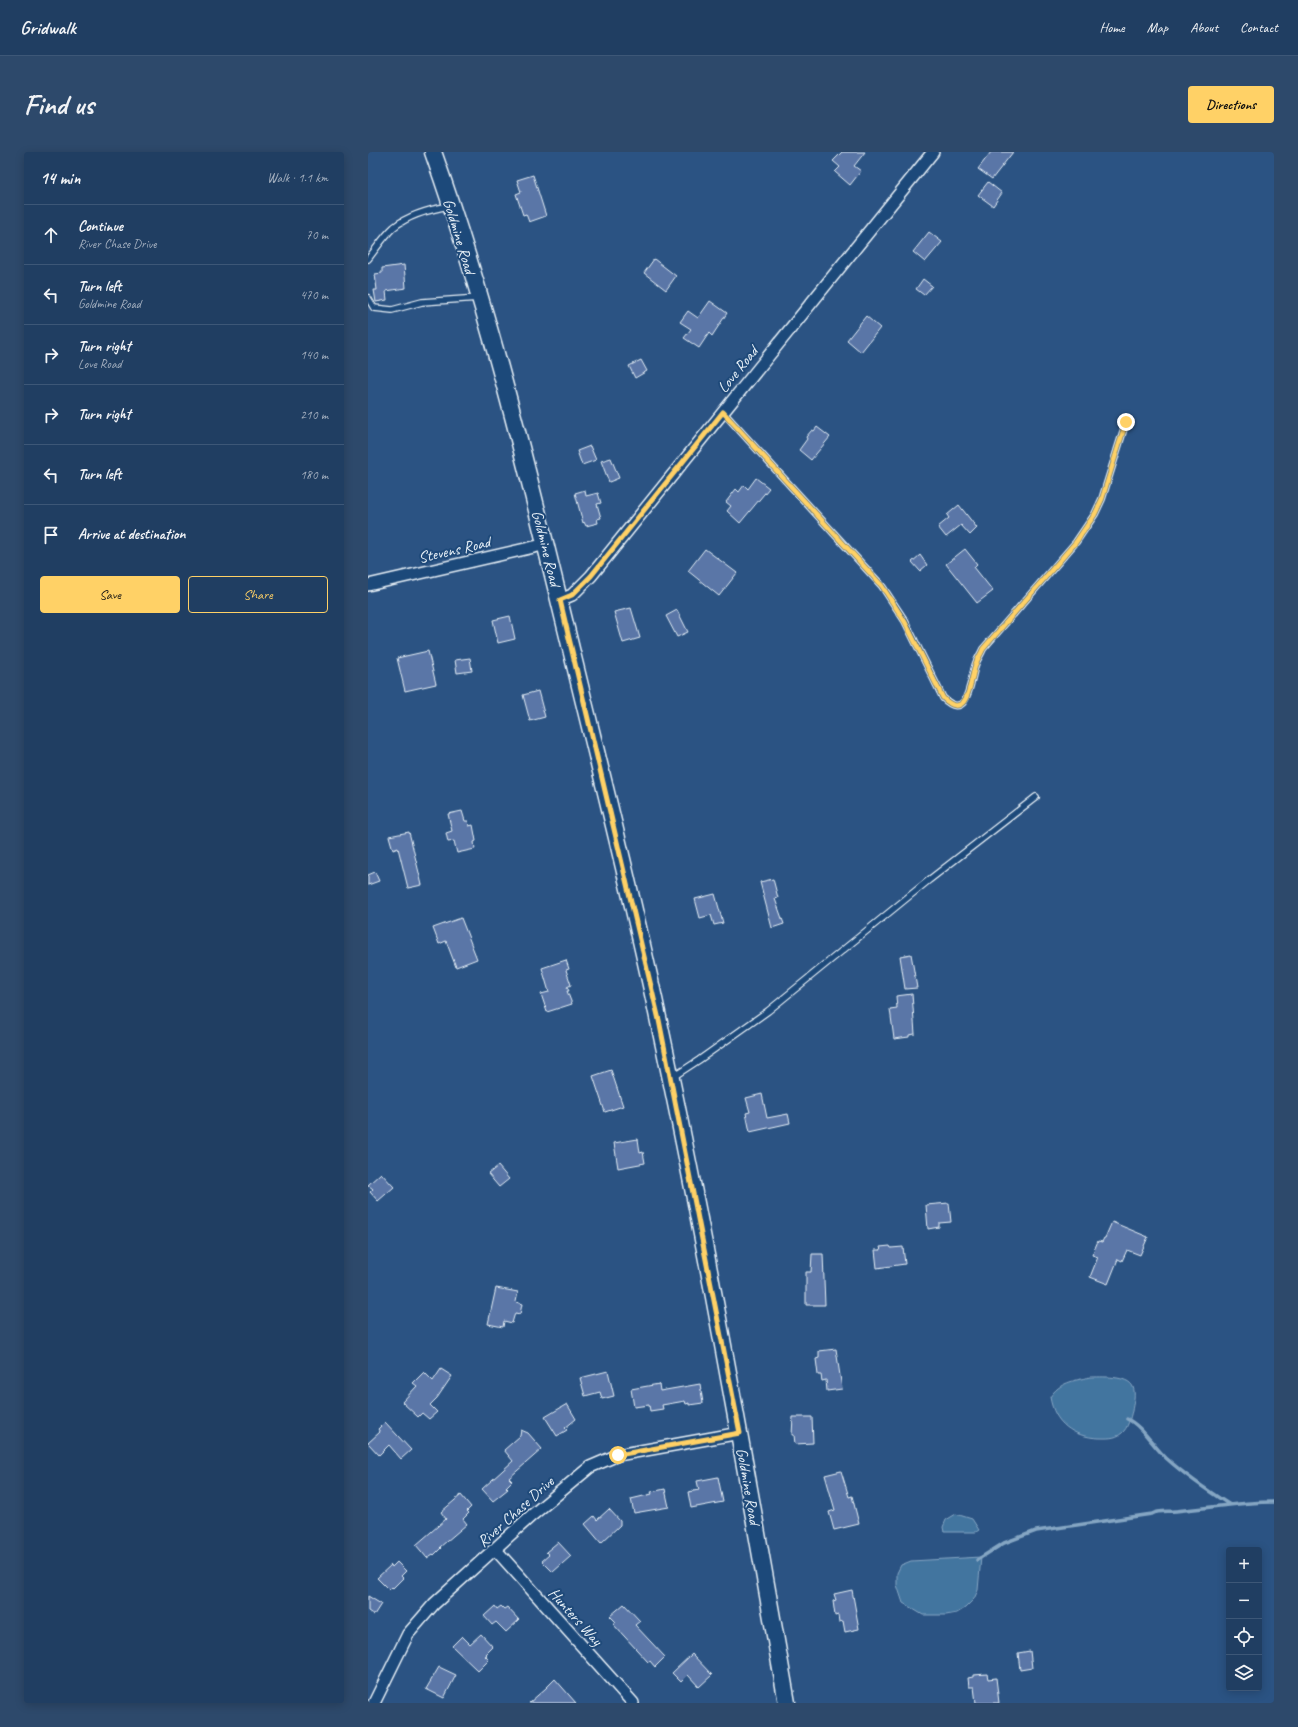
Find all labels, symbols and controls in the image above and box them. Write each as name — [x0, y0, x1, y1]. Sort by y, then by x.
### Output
text: Gridwalk — [20, 16, 76, 40]
text: Home — [1099, 19, 1125, 36]
text: Map — [1147, 19, 1168, 36]
text: About — [1190, 19, 1218, 36]
text: Contact — [1240, 19, 1278, 36]
button: Directions — [1188, 86, 1274, 123]
text: Find us — [24, 87, 94, 122]
text: 14 min — [40, 168, 80, 189]
text: Walk · 1.1 km — [267, 170, 328, 186]
street label: Goldmine Road — [438, 196, 481, 279]
text: Continue — [78, 217, 123, 236]
icon: ahead — [40, 224, 62, 246]
text: 70 m — [306, 227, 328, 243]
text: River Chase Drive — [78, 236, 156, 252]
text: Turn left — [78, 277, 121, 296]
icon: left — [40, 284, 62, 306]
text: 470 m — [300, 287, 328, 303]
text: Goldmine Road — [78, 296, 141, 312]
text: Turn right — [78, 337, 131, 356]
street label: Love Road — [713, 340, 764, 397]
icon: right — [40, 344, 62, 366]
text: 140 m — [300, 347, 328, 363]
text: Love Road — [78, 356, 122, 372]
icon: right — [40, 404, 62, 426]
text: Turn right — [78, 405, 131, 424]
text: 210 m — [300, 407, 328, 423]
route end — [1117, 413, 1135, 431]
icon: left — [40, 464, 62, 486]
text: Turn left — [78, 465, 121, 484]
text: 180 m — [300, 467, 328, 483]
street label: Goldmine Road — [527, 508, 566, 591]
icon: arrive — [40, 524, 62, 546]
text: Arrive at destination — [78, 525, 185, 544]
street label: Stevens Road — [416, 531, 495, 568]
button: Save — [40, 576, 180, 613]
button: Share — [188, 576, 328, 613]
route start — [609, 1446, 627, 1464]
street label: Goldmine Road — [731, 1446, 765, 1529]
street label: River Chase Drive — [473, 1471, 560, 1551]
map controls — [1226, 1547, 1262, 1691]
button: + — [1226, 1547, 1262, 1583]
button: − — [1226, 1583, 1262, 1619]
street label: Hunters Way — [544, 1584, 608, 1651]
button: locate — [1226, 1619, 1262, 1655]
button: layers — [1226, 1655, 1262, 1691]

